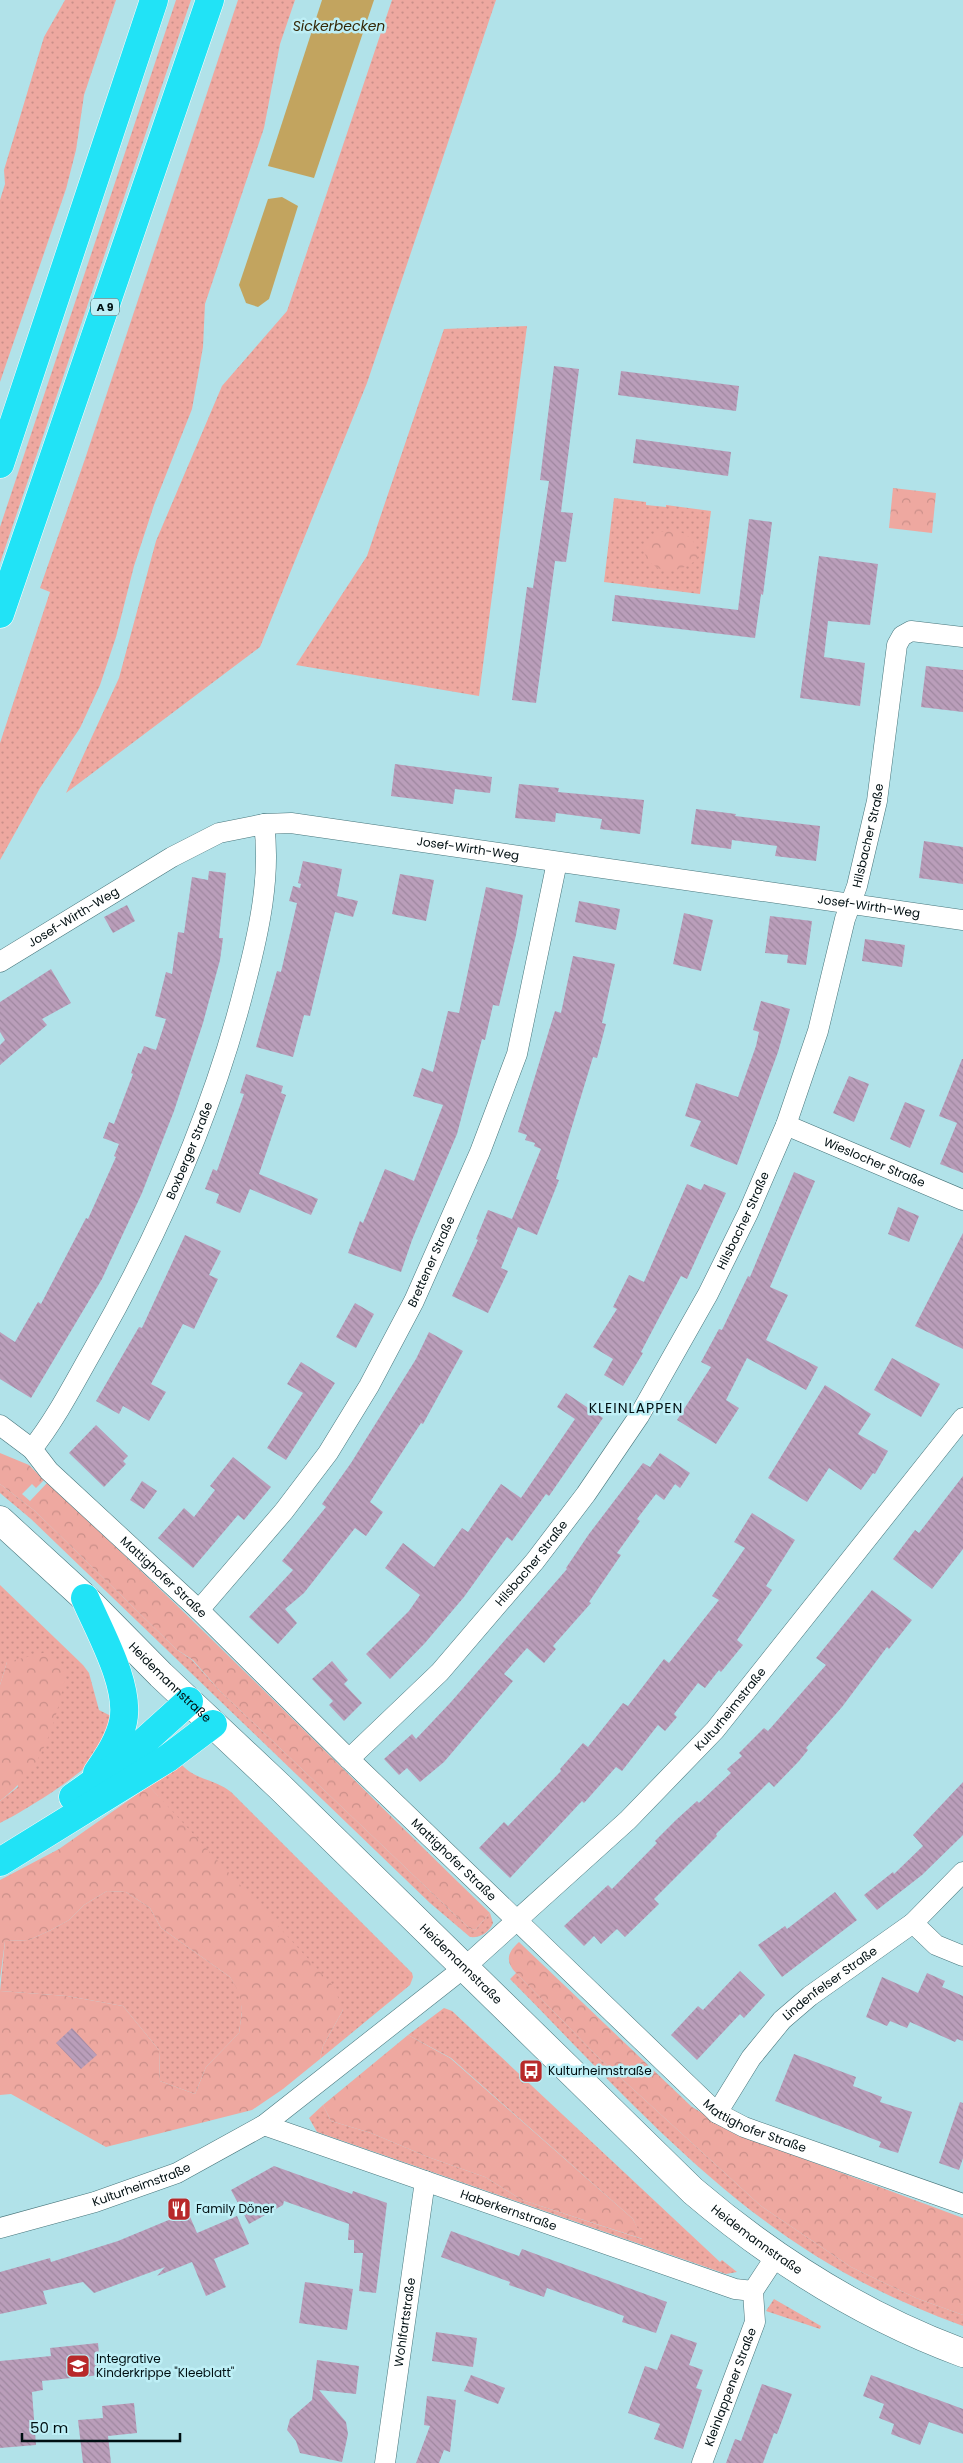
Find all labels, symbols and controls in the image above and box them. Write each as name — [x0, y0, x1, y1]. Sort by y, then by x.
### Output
water label: Sickerbecken — [293, 16, 385, 36]
road number: A 9 — [91, 298, 119, 316]
street label: Hilsbacher Straße — [848, 783, 887, 890]
street label: Josef-Wirth-Weg — [416, 832, 520, 864]
street label: Josef-Wirth-Weg — [25, 883, 122, 951]
street label: Josef-Wirth-Weg — [816, 890, 921, 922]
street label: Boxberger Straße — [162, 1099, 216, 1202]
street label: Wieslocher Straße — [821, 1133, 928, 1191]
street label: Hilsbacher Straße — [712, 1169, 773, 1272]
street label: Brettener Straße — [403, 1213, 459, 1310]
district label: KLEINLAPPEN — [589, 1398, 683, 1418]
street label: Hilsbacher Straße — [491, 1516, 571, 1610]
street label: Mattighofer Straße — [117, 1532, 211, 1621]
street label: Heidemannstraße — [125, 1638, 215, 1726]
street label: Kulturheimstraße — [690, 1664, 770, 1754]
street label: Mattighofer Straße — [408, 1814, 500, 1904]
street label: Heidemannstraße — [416, 1919, 506, 2008]
street label: Lindenfelser Straße — [778, 1942, 880, 2024]
bus stop icon: Kulturheimstraße — [518, 2058, 544, 2084]
place label: Kulturheimstraße — [548, 2062, 652, 2079]
street label: Mattighofer Straße — [700, 2095, 809, 2156]
street label: Kulturheimstraße — [90, 2158, 193, 2210]
street label: Haberkernstraße — [458, 2185, 559, 2234]
restaurant icon: Family Döner — [166, 2196, 192, 2222]
place label: Family Döner — [196, 2200, 275, 2217]
street label: Heidemannstraße — [708, 2200, 806, 2278]
street label: Wohlfartstraße — [390, 2277, 419, 2368]
street label: Kleinlappener Straße — [700, 2325, 760, 2449]
place label: Integrative Kinderkrippe "Kleeblatt" — [96, 2350, 235, 2381]
school or university icon: Integrative Kinderkrippe "Kleeblatt" — [65, 2353, 91, 2379]
scale bar — [22, 2410, 180, 2442]
text: 50 m — [30, 2417, 68, 2438]

